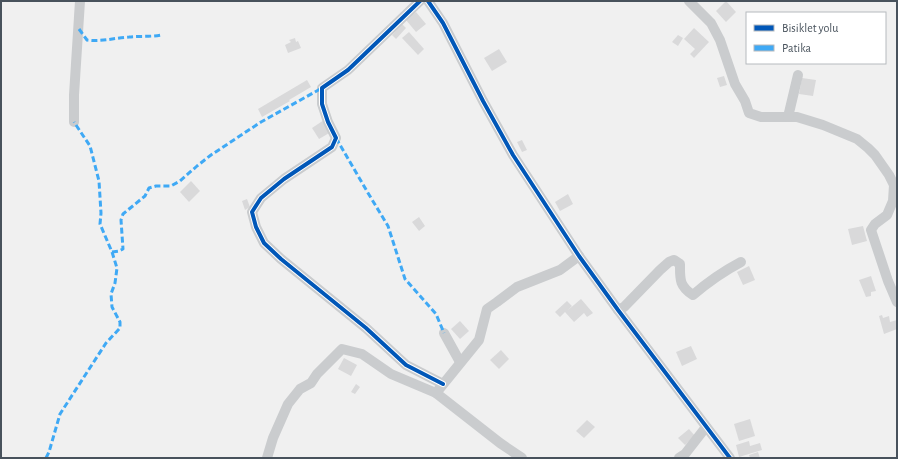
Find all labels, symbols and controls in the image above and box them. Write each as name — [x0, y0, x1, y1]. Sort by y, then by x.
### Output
legend — [746, 12, 886, 64]
text: Bisiklet yolu — [782, 22, 838, 35]
text: Patika — [782, 42, 811, 54]

